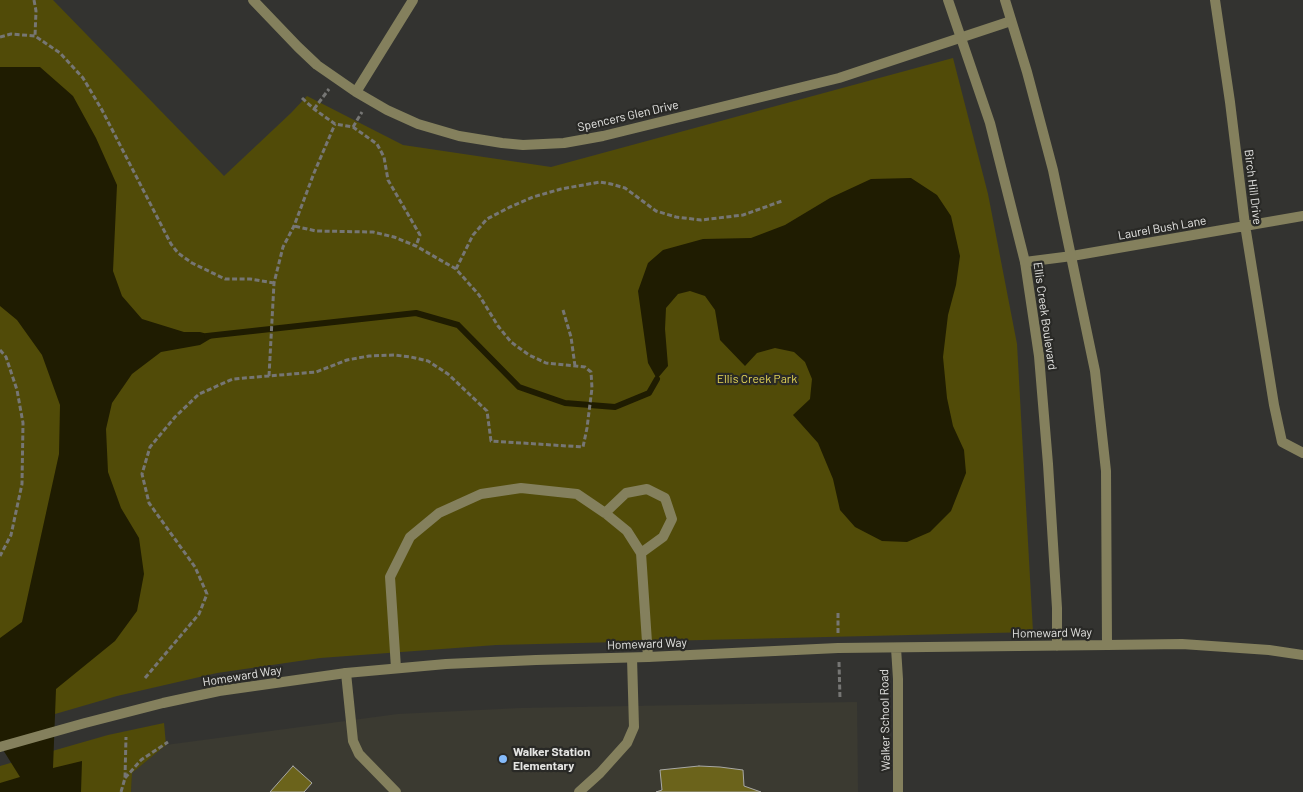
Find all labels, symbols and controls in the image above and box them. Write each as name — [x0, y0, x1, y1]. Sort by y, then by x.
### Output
street label: Spencers Glen Drive — [576, 97, 680, 135]
street label: Birch Hill Drive — [1241, 149, 1265, 225]
street label: Laurel Bush Lane — [1117, 213, 1207, 243]
street label: Ellis Creek Boulevard — [1030, 261, 1060, 371]
park label: Ellis Creek Park — [717, 372, 797, 386]
street label: Homeward Way — [1012, 625, 1092, 641]
street label: Homeward Way — [607, 635, 687, 653]
street label: Homeward Way — [201, 663, 283, 689]
street label: Walker School Road — [877, 669, 893, 771]
place label: Walker Station Elementary — [513, 745, 590, 773]
marker: Walker Station Elementary — [497, 753, 509, 765]

